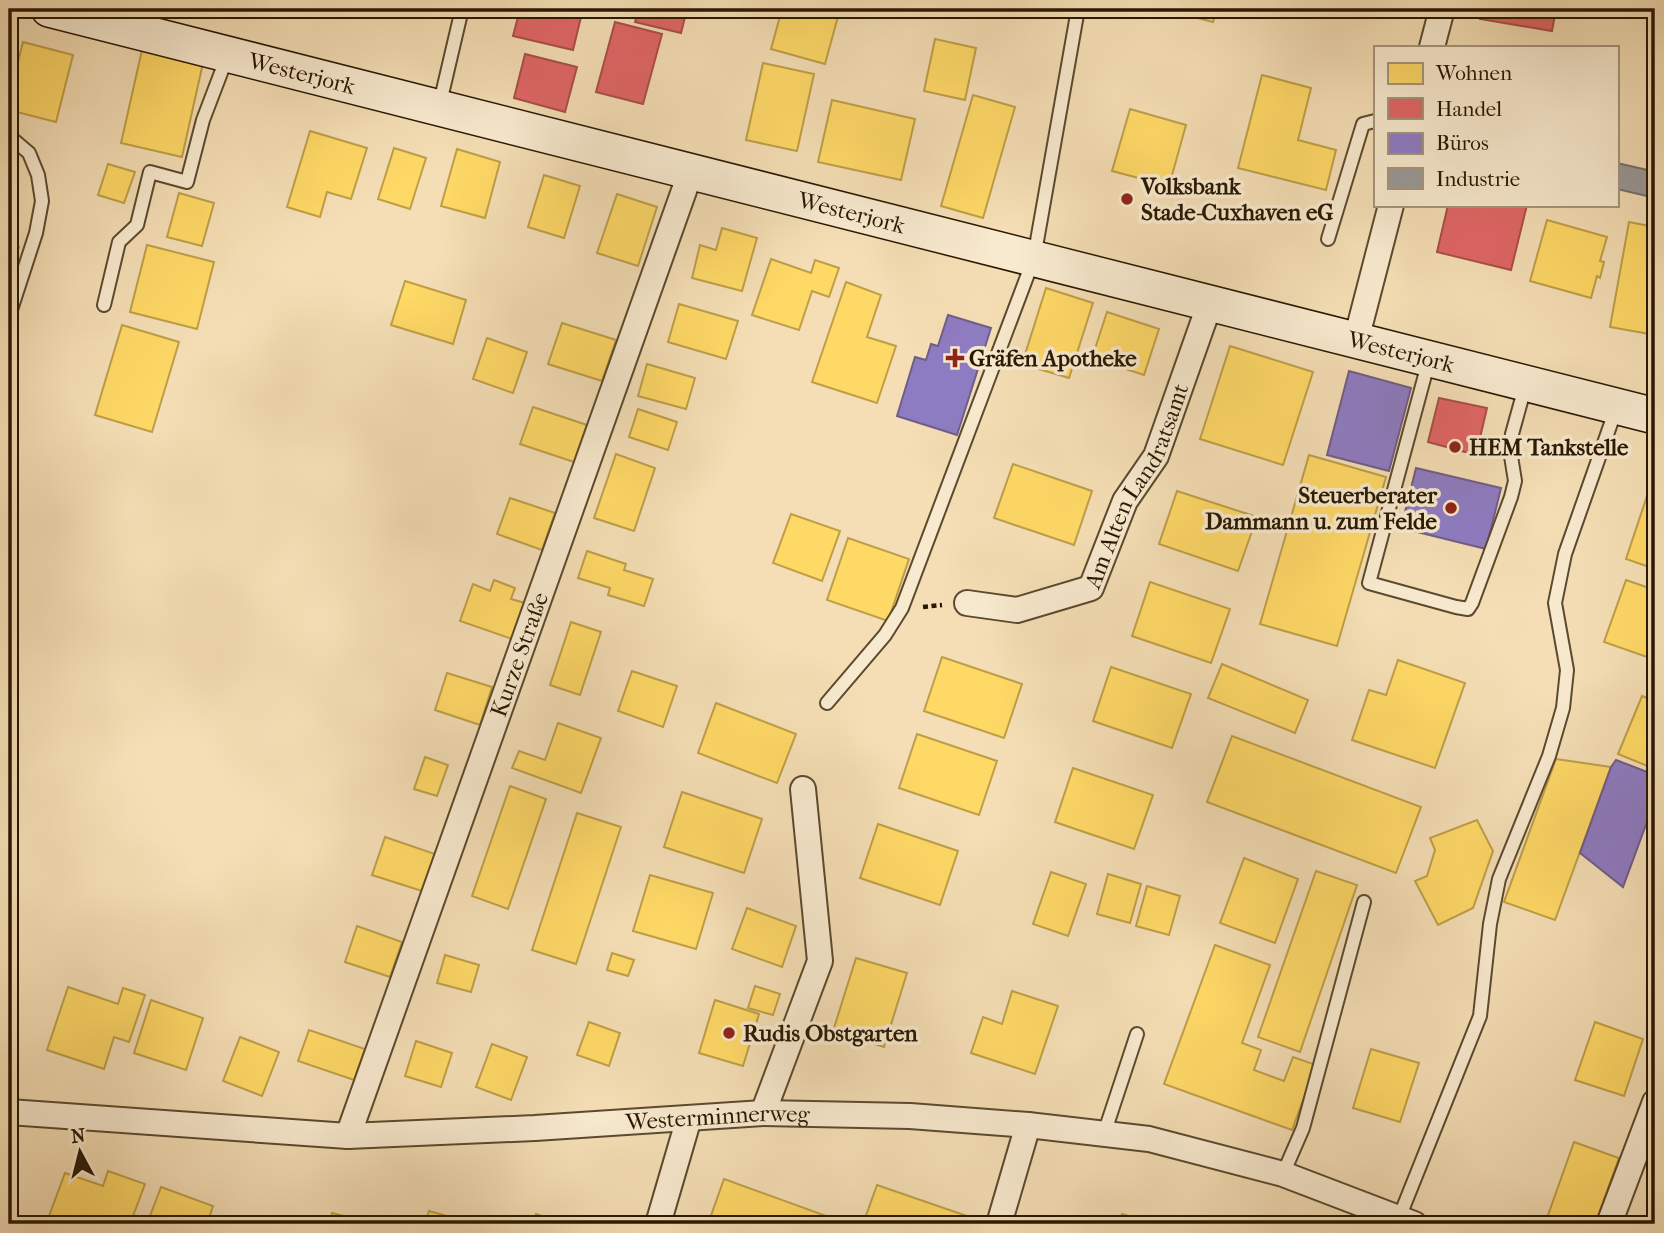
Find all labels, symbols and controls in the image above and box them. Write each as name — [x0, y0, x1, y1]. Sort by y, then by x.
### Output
legend — [1374, 46, 1618, 206]
street label: Westerjork — [245, 47, 359, 100]
text: Wohnen — [1435, 61, 1512, 85]
text: Handel — [1436, 97, 1502, 121]
text: Büros — [1436, 131, 1489, 155]
text: Industrie — [1436, 167, 1520, 191]
place label: Volksbank Stade-Cuxhaven eG — [1140, 173, 1334, 226]
street label: Westerjork — [794, 186, 909, 240]
marker: Volksbank Stade-Cuxhaven eG — [1119, 191, 1135, 207]
street label: Westerjork — [1344, 325, 1459, 379]
place label: Gräfen Apotheke — [969, 345, 1137, 372]
marker: Gräfen Apotheke — [947, 350, 963, 366]
street label: Am Alten Landratsamt — [1079, 380, 1194, 593]
place label: HEM Tankstelle — [1469, 434, 1629, 461]
marker: HEM Tankstelle — [1447, 439, 1463, 455]
place label: Steuerberater Dammann u. zum Felde — [1205, 482, 1438, 535]
marker: Steuerberater Dammann u. zum Felde — [1443, 500, 1459, 516]
street label: Kurze Straße — [485, 589, 554, 721]
place label: Rudis Obstgarten — [743, 1020, 918, 1047]
marker: Rudis Obstgarten — [721, 1025, 737, 1041]
street label: Westerminnerweg — [624, 1100, 811, 1136]
north arrow — [46, 1118, 116, 1188]
text: N — [70, 1124, 87, 1148]

